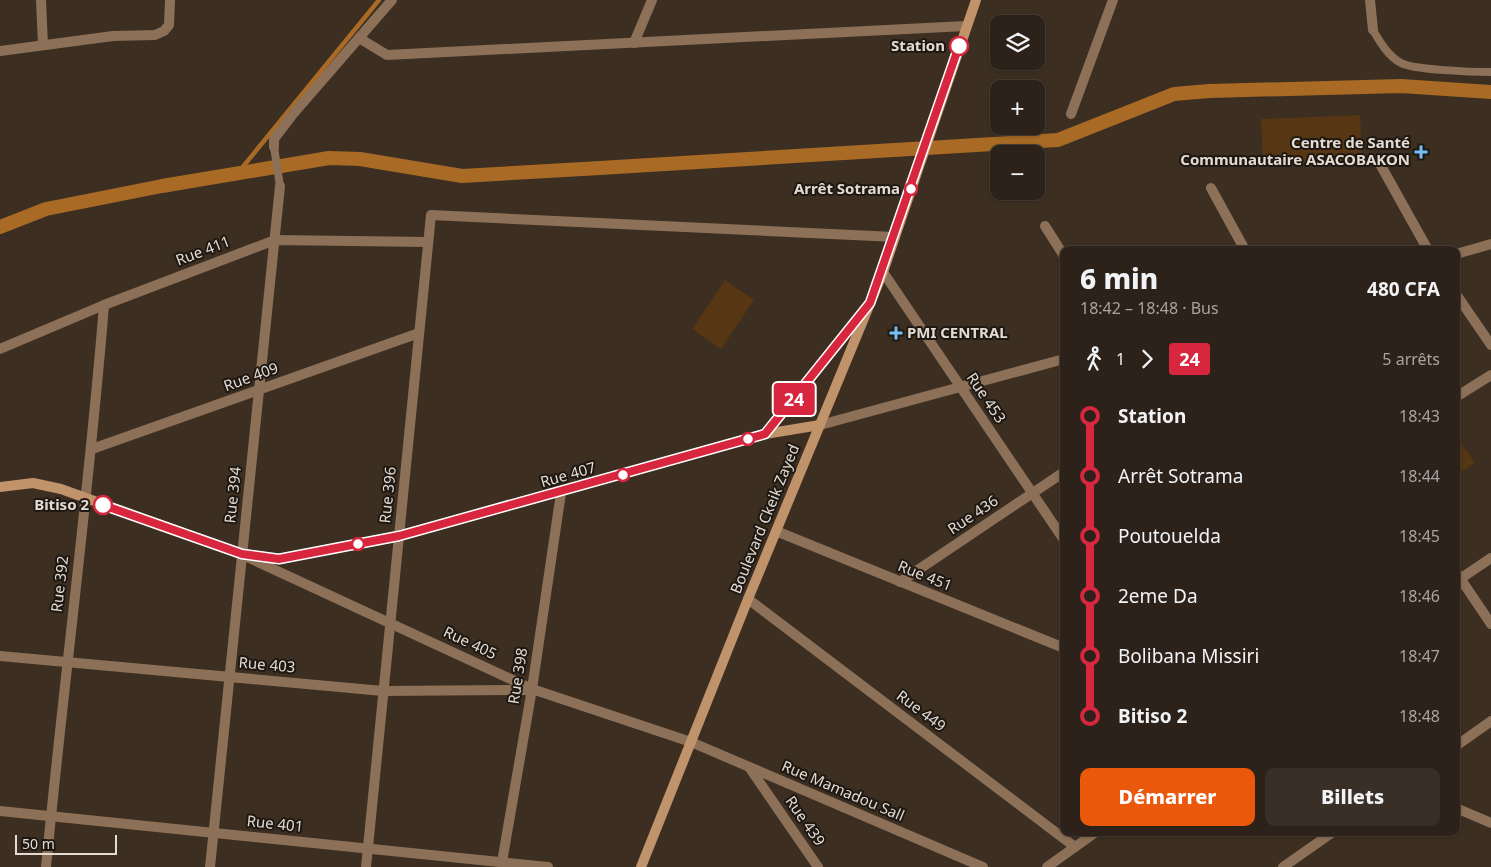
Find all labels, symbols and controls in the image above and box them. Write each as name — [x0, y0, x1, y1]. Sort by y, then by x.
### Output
map controls — [990, 15, 1045, 200]
button: layers — [990, 15, 1045, 70]
place label: Station — [891, 35, 945, 55]
marker: Station — [949, 36, 969, 56]
button: + — [990, 80, 1045, 135]
place label: Centre de Santé Communautaire ASACOBAKON — [1180, 132, 1410, 169]
button: − — [990, 145, 1045, 200]
marker: Centre de Santé Communautaire ASACOBAKON — [1414, 145, 1428, 159]
place label: Arrêt Sotrama — [794, 178, 900, 198]
marker: Arrêt Sotrama — [904, 182, 918, 196]
street label: Rue 411 — [173, 231, 233, 270]
text: 6 min — [1080, 259, 1158, 297]
text: 480 CFA — [1367, 276, 1440, 302]
text: 18:42 – 18:48 · Bus — [1080, 297, 1219, 319]
place label: PMI CENTRAL — [907, 322, 1008, 342]
marker: PMI CENTRAL — [889, 326, 903, 340]
icon: walk — [1080, 345, 1108, 373]
icon: forward — [1133, 345, 1161, 373]
text: 24 — [1179, 347, 1200, 371]
text: 1 — [1116, 348, 1125, 370]
text: 5 arrêts — [1382, 348, 1440, 370]
street label: Rue 409 — [221, 357, 281, 395]
street label: Rue 453 — [963, 368, 1011, 427]
line badge: 24 — [772, 383, 816, 415]
text: 24 — [784, 387, 804, 411]
text: Station — [1118, 403, 1186, 429]
text: 18:43 — [1399, 405, 1440, 427]
unlabelled marker — [741, 432, 755, 446]
street label: Boulevard Ckeik Zayed — [725, 441, 803, 596]
street label: Rue 407 — [538, 457, 598, 491]
text: Arrêt Sotrama — [1118, 463, 1243, 489]
street label: Rue 394 — [219, 465, 245, 524]
text: 18:44 — [1399, 465, 1440, 487]
street label: Rue 396 — [374, 466, 400, 524]
unlabelled marker — [616, 468, 630, 482]
street label: Rue 436 — [943, 490, 1002, 538]
place label: Bitiso 2 — [34, 494, 89, 514]
marker: Bitiso 2 — [93, 495, 113, 515]
text: Poutouelda — [1118, 523, 1221, 549]
text: 18:45 — [1399, 525, 1440, 547]
unlabelled marker — [351, 537, 365, 551]
street label: Rue 392 — [46, 555, 72, 613]
street label: Rue 451 — [895, 555, 955, 595]
text: 2eme Da — [1118, 583, 1198, 609]
text: 18:46 — [1399, 585, 1440, 607]
street label: Rue 405 — [441, 621, 500, 663]
text: Bolibana Missiri — [1118, 643, 1259, 669]
text: 18:47 — [1399, 645, 1440, 667]
street label: Rue 398 — [503, 646, 531, 705]
street label: Rue 403 — [238, 652, 296, 676]
street label: Rue 449 — [893, 685, 950, 735]
text: Bitiso 2 — [1118, 703, 1187, 729]
text: 18:48 — [1399, 705, 1440, 727]
street label: Rue Mamadou Sall — [779, 755, 908, 825]
button: Démarrer — [1080, 768, 1255, 826]
button: Billets — [1265, 768, 1440, 826]
street label: Rue 439 — [781, 791, 830, 849]
street label: Rue 401 — [246, 810, 304, 836]
scale bar — [15, 832, 118, 855]
text: 50 m — [22, 834, 55, 853]

